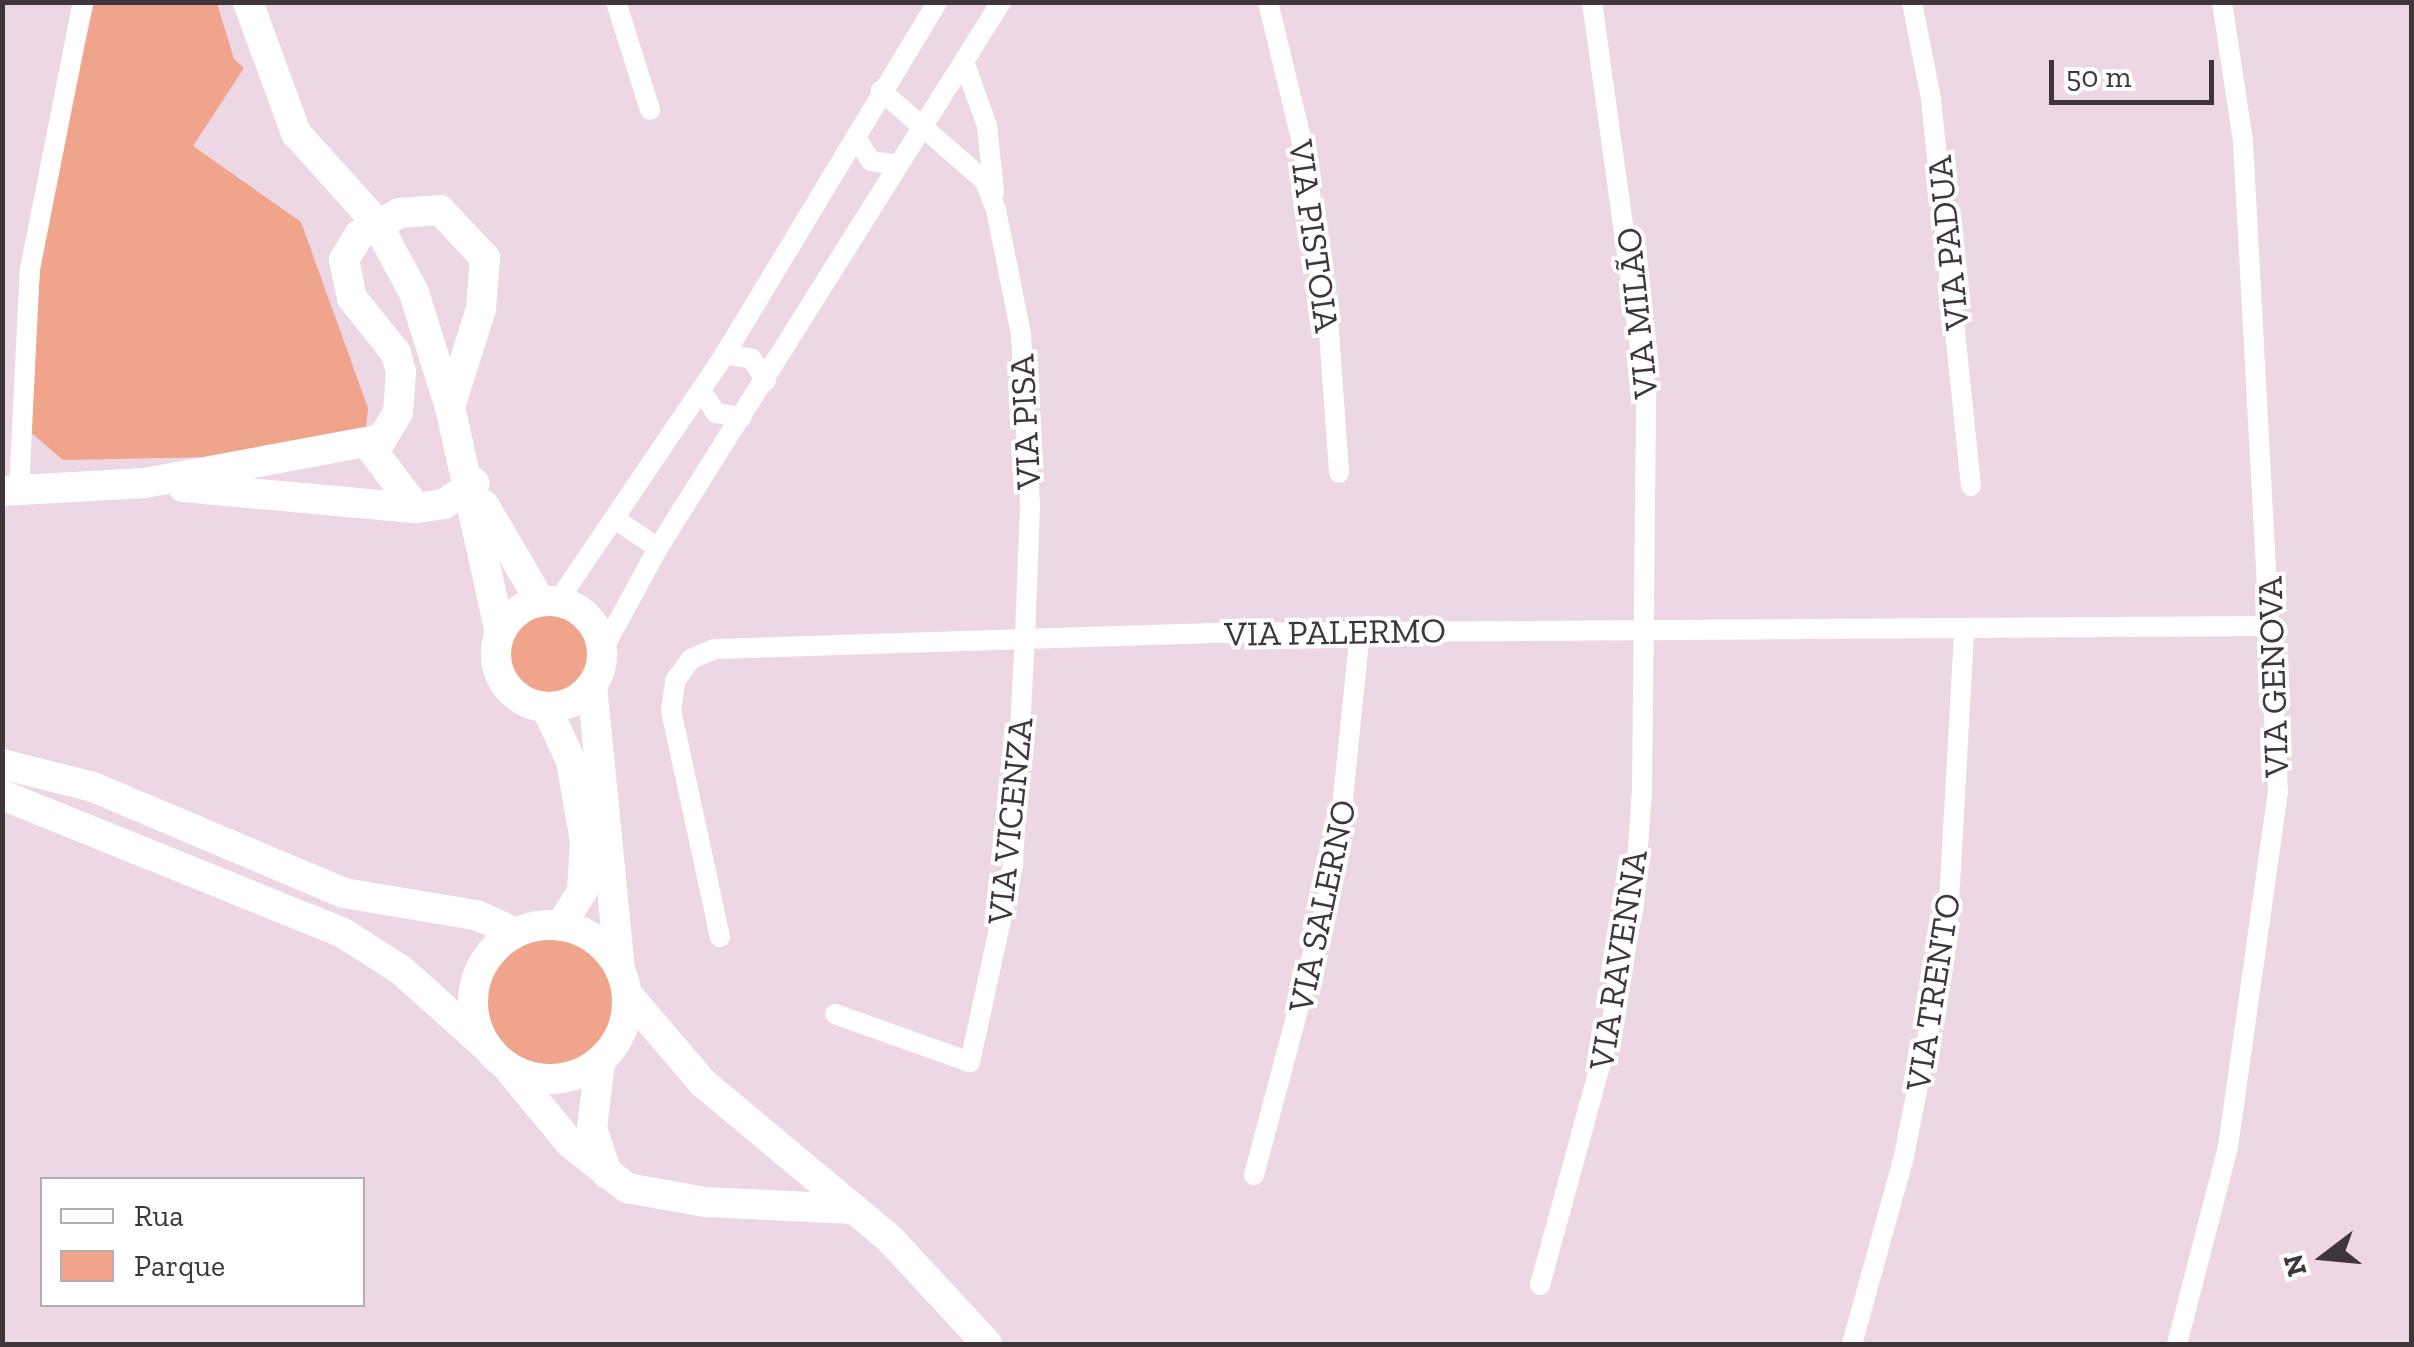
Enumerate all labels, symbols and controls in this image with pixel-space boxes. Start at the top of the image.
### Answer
scale bar [2054,40,2219,102]
text: 50 m [2066,59,2131,95]
street label: VIA PISTOIA [1280,137,1348,335]
street label: VIA PADUA [1918,153,1978,333]
street label: VIA MILÃO [1607,225,1667,401]
street label: VIA PISA [1000,353,1050,491]
street label: VIA GENOVA [2248,575,2298,779]
street label: VIA PALERMO [1223,609,1447,655]
street label: VIA VICENZA [978,714,1042,928]
street label: VIA SALERNO [1279,795,1365,1017]
street label: VIA RAVENNA [1580,846,1656,1074]
street label: VIA TRENTO [1897,889,1969,1095]
legend [40,1177,365,1307]
text: Rua [134,1198,184,1234]
north arrow [2274,1207,2374,1307]
text: Parque [134,1248,225,1284]
text: N [2276,1251,2313,1280]

